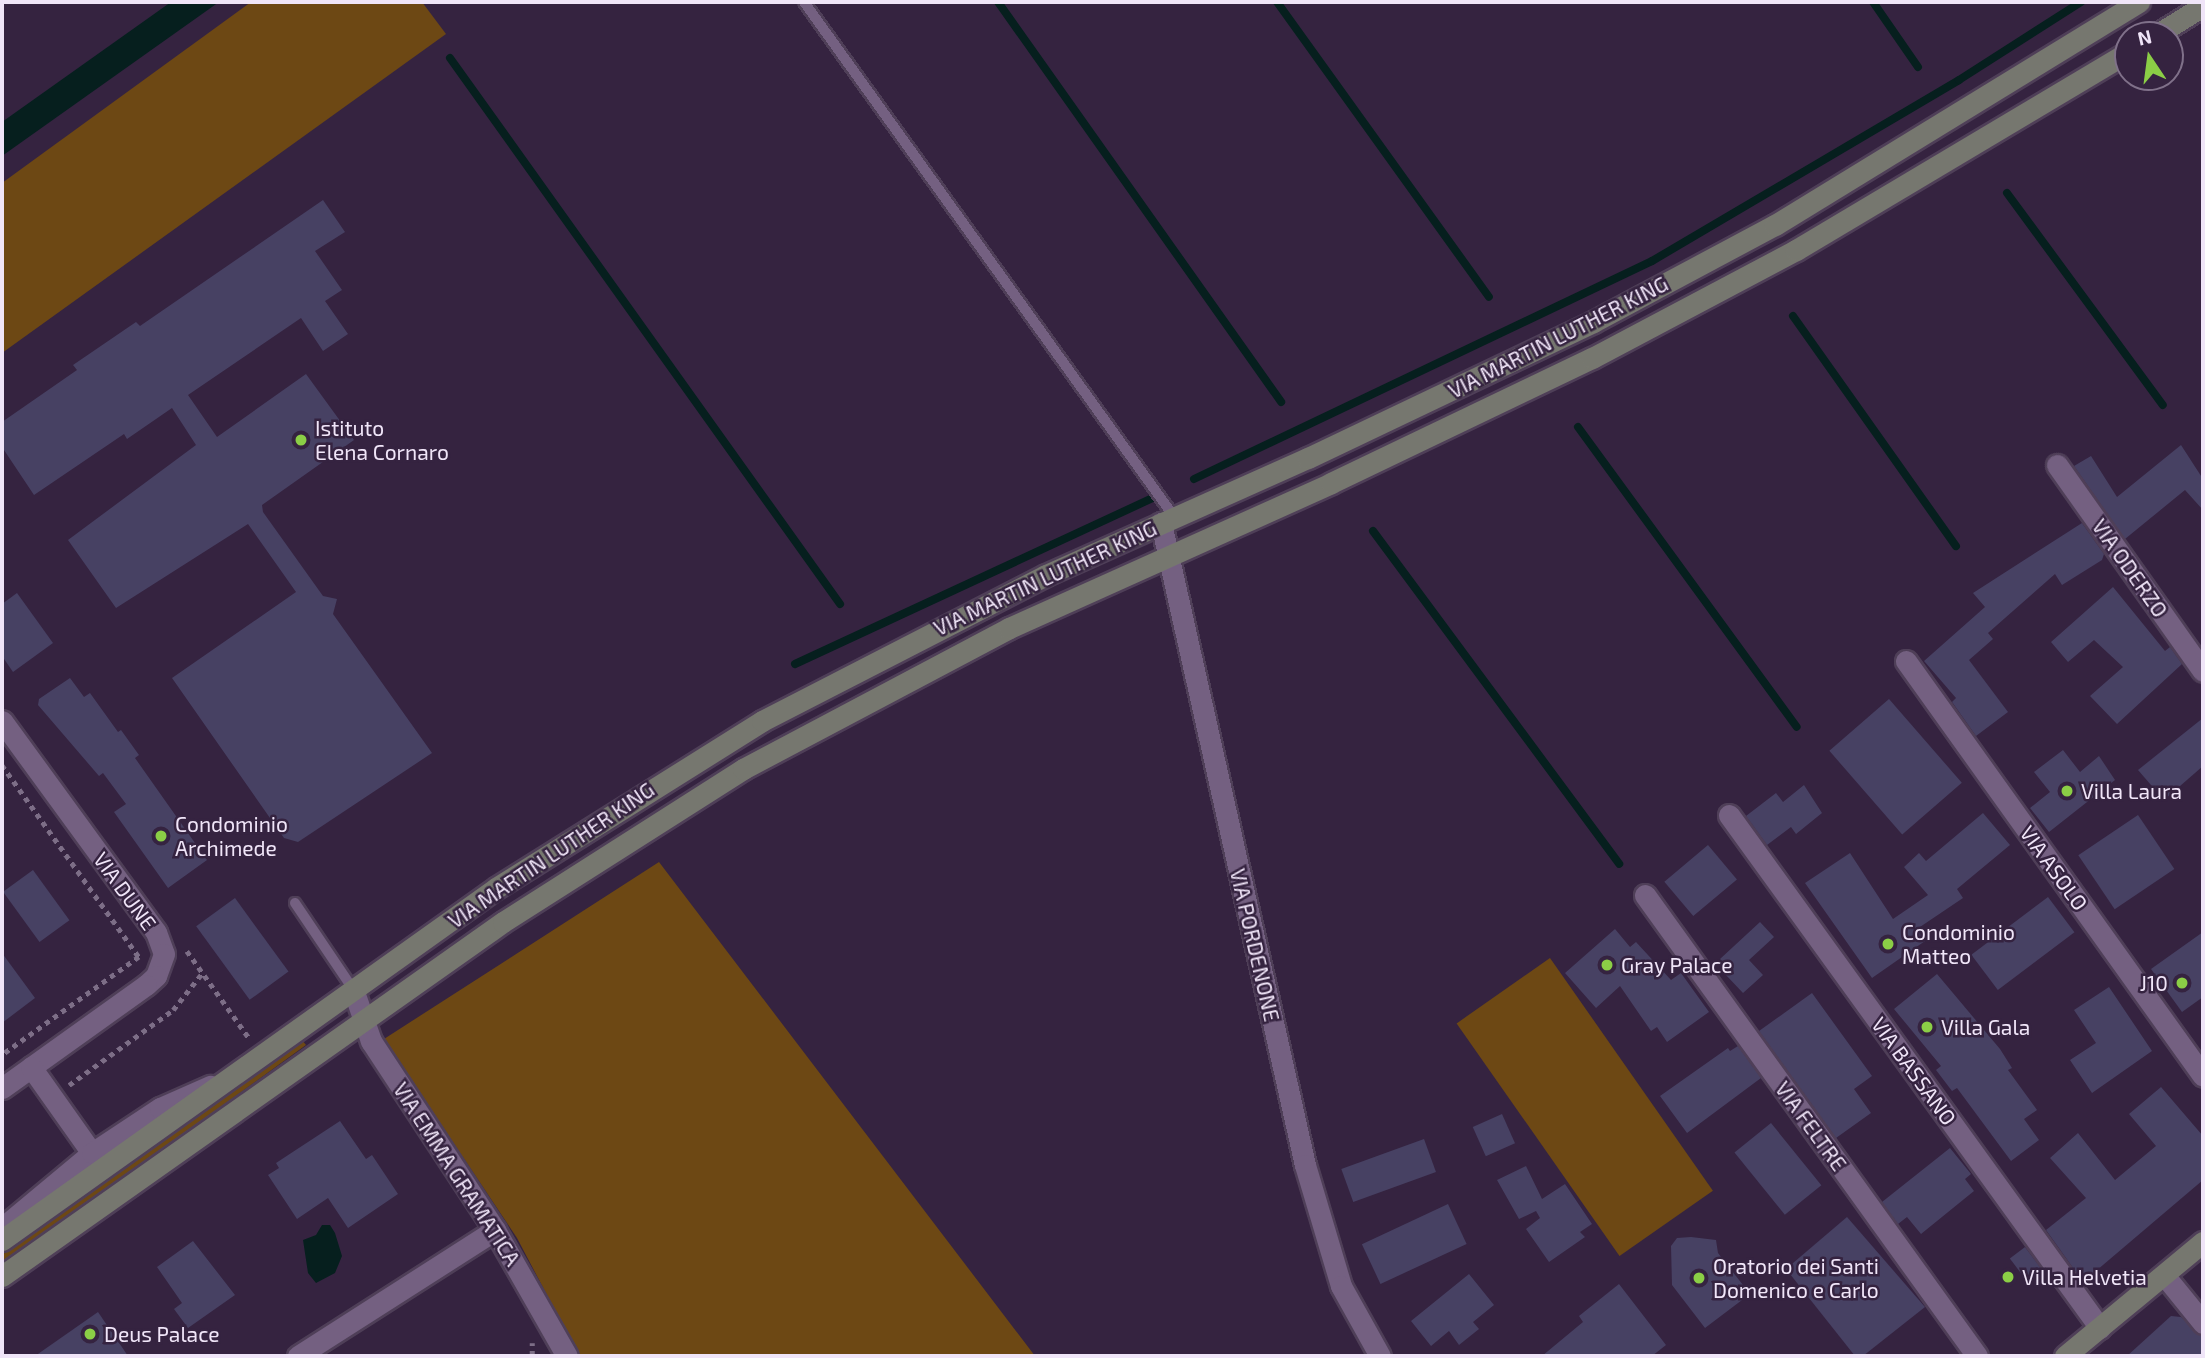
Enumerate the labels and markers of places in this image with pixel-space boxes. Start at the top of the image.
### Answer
place label: Istituto Elena Cornaro [315,415,449,465]
marker: Istituto Elena Cornaro [293,432,309,448]
place label: Villa Laura [2081,778,2182,804]
marker: Villa Laura [2059,783,2075,799]
place label: Condominio Archimede [175,811,288,861]
marker: Condominio Archimede [153,828,169,844]
place label: Condominio Matteo [1902,919,2015,969]
marker: Condominio Matteo [1880,936,1896,952]
place label: Gray Palace [1621,952,1733,978]
marker: Gray Palace [1599,957,1615,973]
place label: J10 [2140,970,2168,996]
marker: J10 [2174,975,2190,991]
place label: Villa Gala [1941,1014,2030,1040]
marker: Villa Gala [1919,1019,1935,1035]
place label: Oratorio dei Santi Domenico e Carlo [1713,1253,1879,1303]
place label: Villa Helvetia [2022,1264,2147,1290]
marker: Villa Helvetia [2000,1269,2016,1285]
marker: Oratorio dei Santi Domenico e Carlo [1691,1270,1707,1286]
place label: Deus Palace [104,1321,220,1347]
marker: Deus Palace [82,1326,98,1342]

